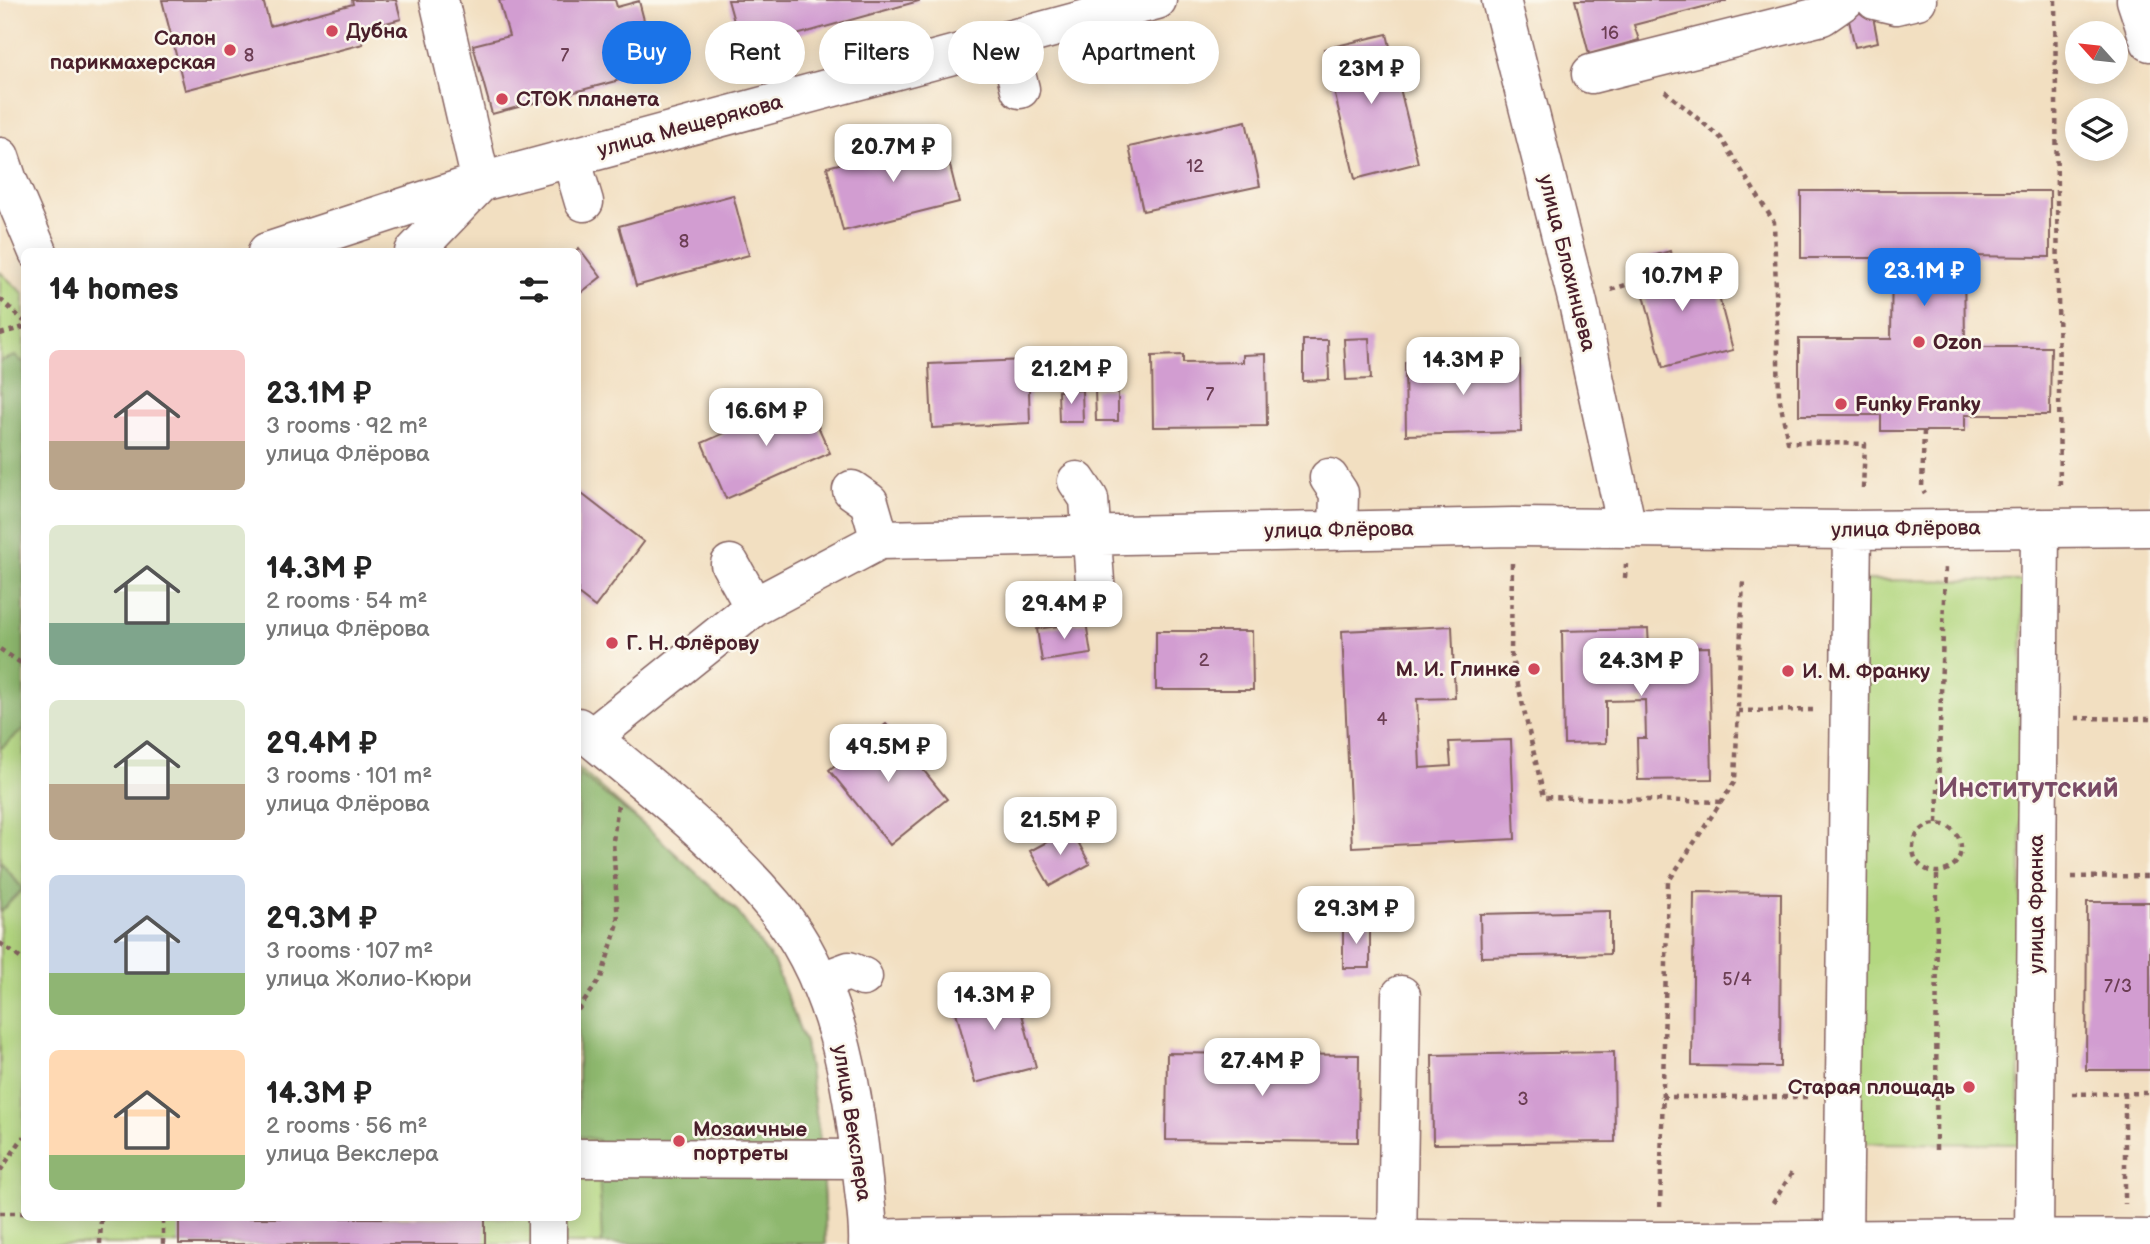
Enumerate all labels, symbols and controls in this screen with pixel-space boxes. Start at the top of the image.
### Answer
place label: Дубна [346,19,408,44]
chip: Buy [602,21,691,84]
chip: Rent [705,21,805,84]
chip: Filters [819,21,934,84]
chip: New [948,21,1044,84]
chip: Apartment [1058,21,1219,84]
north arrow [2065,21,2128,84]
map controls [2065,21,2128,161]
marker: Дубна [324,23,340,39]
house number: 16 [1601,23,1619,44]
place label: Салон парикмахерская [50,26,216,75]
marker: Салон парикмахерская [222,42,238,58]
house number: 8 [244,45,254,66]
house number: 7 [561,45,570,66]
pin: 23M ₽ [1322,46,1420,106]
text: 23M ₽ [1338,55,1404,83]
place label: СТОК планета [516,87,660,112]
street label: улица Мещерякова [595,89,786,163]
marker: СТОК планета [494,91,510,107]
button: layers [2065,98,2128,161]
pin: 20.7M ₽ [828,124,958,184]
text: 20.7M ₽ [851,133,935,161]
house number: 12 [1186,156,1204,177]
street label: улица Блохинцева [1533,172,1601,355]
house number: 8 [679,231,689,252]
pin: 23.1M ₽ [1859,248,1989,308]
pin: 10.7M ₽ [1617,254,1747,313]
text: 23.1M ₽ [1884,257,1964,285]
text: 10.7M ₽ [1641,262,1723,290]
icon: filters [515,271,553,309]
text: 14 homes [49,272,178,308]
place label: Ozon [1933,330,1982,355]
marker: Ozon [1911,334,1927,350]
pin: 14.3M ₽ [1398,338,1528,397]
pin: 21.2M ₽ [1006,346,1136,406]
text: 14.3M ₽ [1422,346,1504,374]
text: 21.2M ₽ [1030,355,1112,383]
text: 23.1M ₽ [266,376,371,412]
icon: home [105,378,189,462]
house number: 7 [1206,384,1215,405]
pin: 16.6M ₽ [701,388,831,448]
place label: Funky Franky [1855,392,1981,417]
marker: Funky Franky [1833,396,1849,412]
text: 16.6M ₽ [725,397,807,425]
text: 3 rooms · 92 m² [266,412,428,440]
text: улица Флёрова [266,440,430,468]
street label: улица Флёрова [1831,515,1982,543]
street label: улица Флёрова [1264,516,1415,544]
text: 14.3M ₽ [266,551,372,587]
icon: home [105,553,189,637]
pin: 29.4M ₽ [999,582,1129,641]
text: 2 rooms · 54 m² [266,587,428,615]
text: 29.4M ₽ [1021,590,1107,618]
text: улица Флёрова [266,615,430,643]
place label: Г. Н. Флёрову [626,631,759,656]
marker: Г. Н. Флёрову [604,635,620,651]
pin: 24.3M ₽ [1576,638,1706,698]
text: 24.3M ₽ [1599,647,1683,675]
house number: 2 [1199,650,1210,671]
place label: М. И. Глинке [1396,657,1520,682]
place label: И. М. Франку [1802,659,1930,684]
marker: М. И. Глинке [1526,661,1542,677]
marker: И. М. Франку [1780,663,1796,679]
house number: 4 [1377,709,1388,730]
pin: 49.5M ₽ [823,724,953,784]
text: 29.4M ₽ [266,726,377,762]
icon: home [105,728,189,812]
text: 49.5M ₽ [846,733,930,761]
text: 3 rooms · 101 m² [266,762,432,790]
district label: Институтский [1937,772,2119,805]
text: улица Флёрова [266,790,430,818]
pin: 21.5M ₽ [995,798,1125,857]
text: 21.5M ₽ [1020,806,1100,834]
street label: улица Франка [2024,834,2049,974]
pin: 29.3M ₽ [1291,886,1421,946]
text: 29.3M ₽ [1313,895,1399,923]
text: 29.3M ₽ [266,901,377,937]
icon: home [105,903,189,987]
text: 3 rooms · 107 m² [266,937,433,965]
text: улица Жолио-Кюри [266,965,472,993]
house number: 5/4 [1722,969,1752,990]
pin: 14.3M ₽ [929,972,1059,1032]
house number: 7/3 [2104,976,2132,997]
text: 14.3M ₽ [953,981,1035,1009]
pin: 27.4M ₽ [1197,1038,1327,1098]
street label: улица Векслера [827,1043,877,1203]
text: 27.4M ₽ [1220,1047,1304,1075]
place label: Старая площадь [1788,1075,1955,1100]
text: 14.3M ₽ [266,1076,372,1112]
icon: home [105,1078,189,1162]
marker: Старая площадь [1961,1079,1977,1095]
house number: 3 [1517,1089,1529,1110]
text: 2 rooms · 56 m² [266,1112,428,1140]
place label: Мозаичные портреты [693,1117,807,1166]
marker: Мозаичные портреты [671,1133,687,1149]
text: улица Векслера [266,1140,439,1168]

